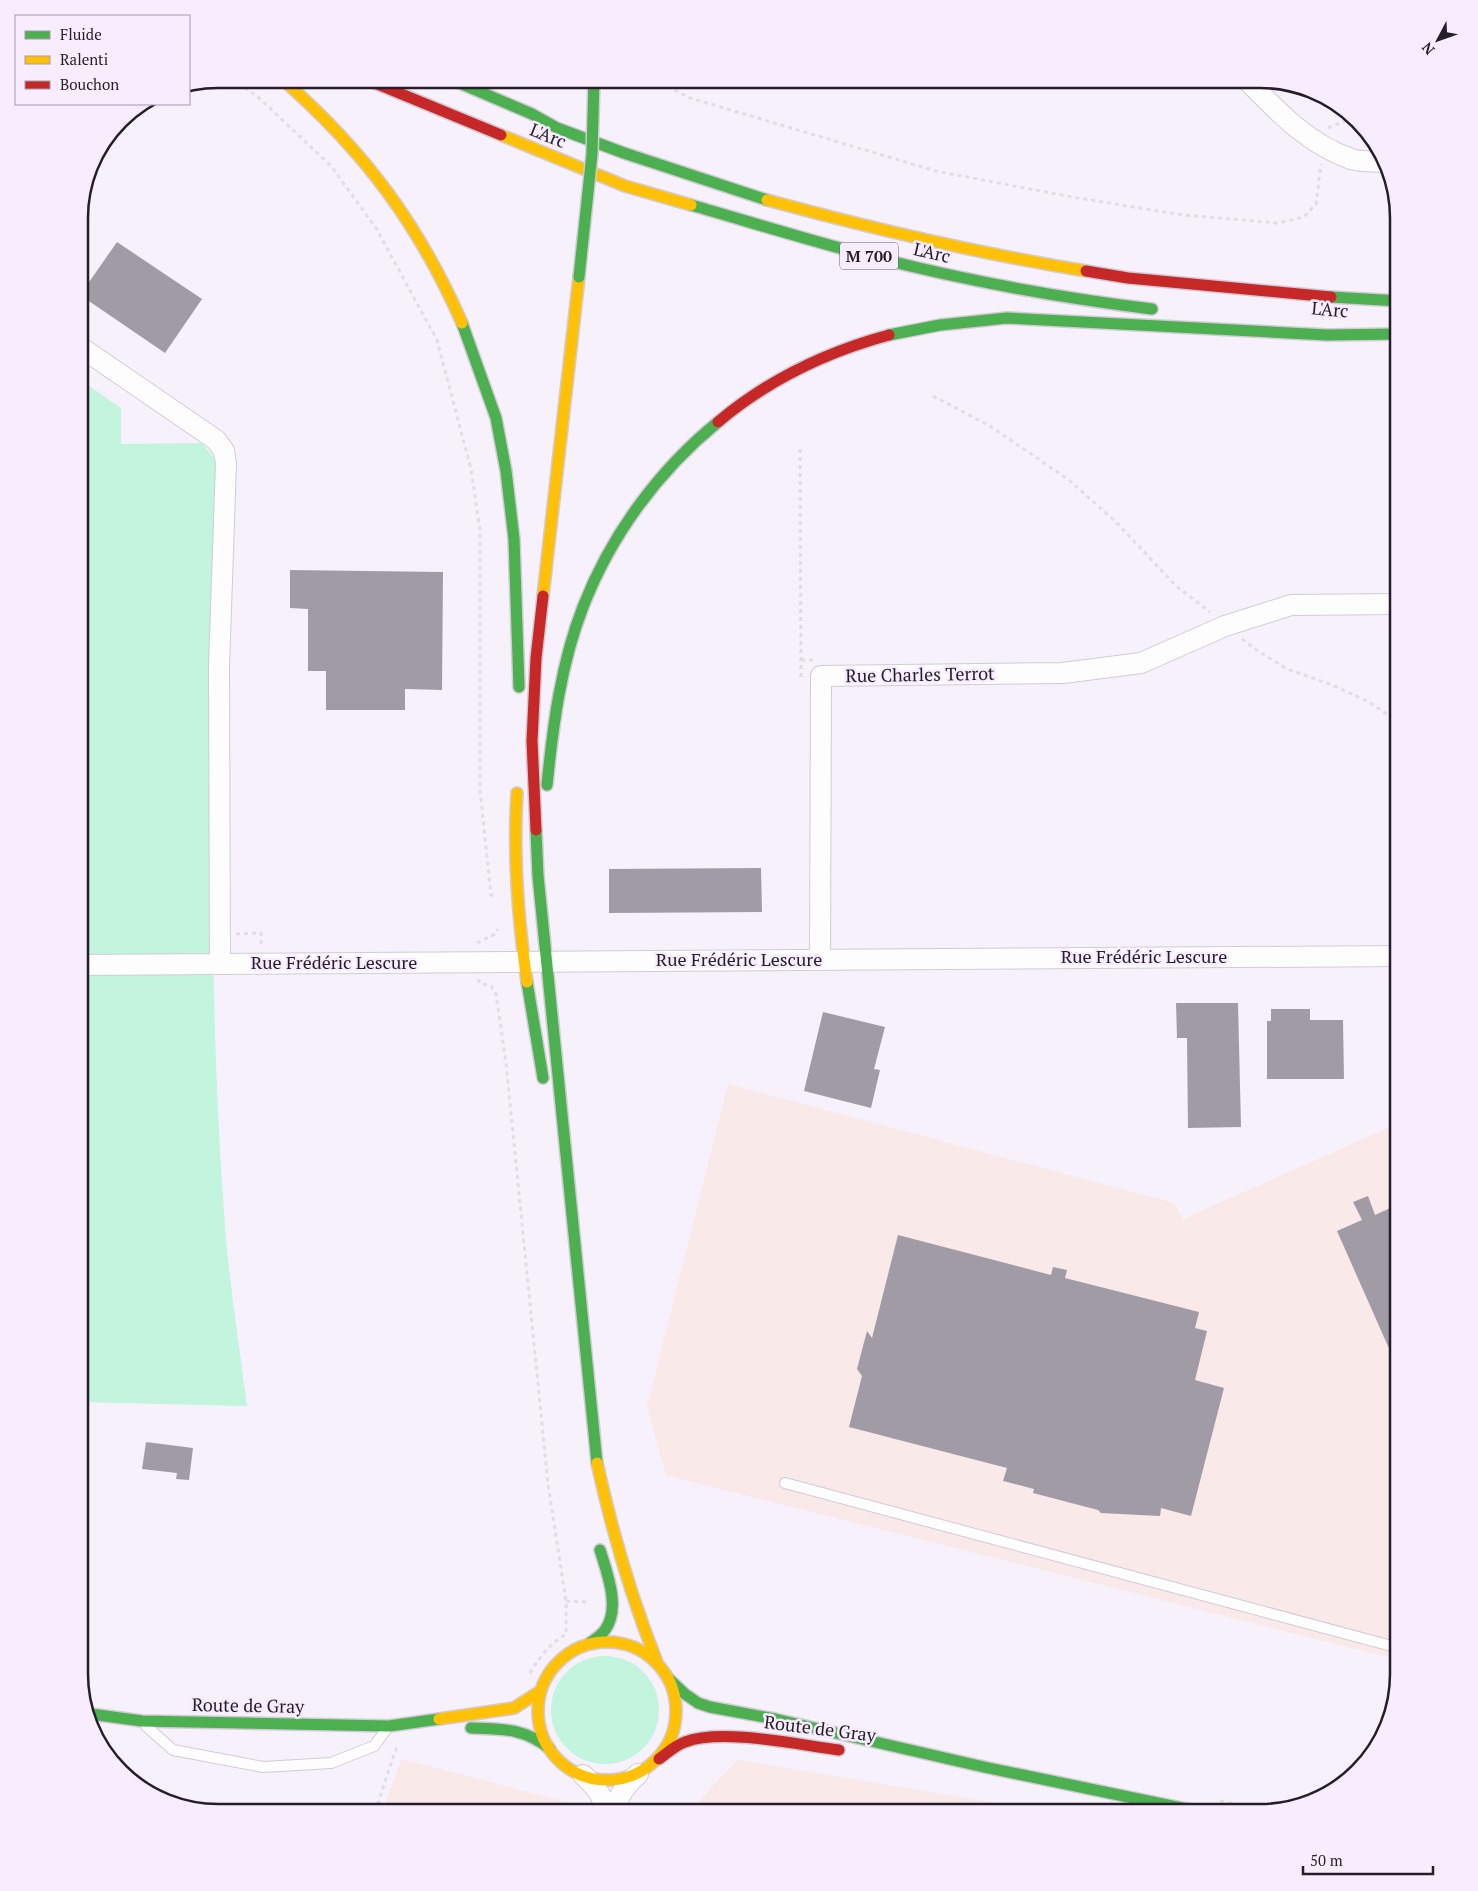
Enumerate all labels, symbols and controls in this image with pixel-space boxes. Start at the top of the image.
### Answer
legend [15,15,190,105]
north arrow [1413,15,1463,65]
text: Fluide [60,24,102,44]
text: N [1417,38,1438,59]
text: Ralenti [60,49,108,69]
text: Bouchon [60,74,119,94]
street label: L'Arc [527,117,570,153]
street label: L'Arc [911,236,953,268]
road number: M 700 [840,242,898,270]
street label: L'Arc [1311,295,1350,323]
street label: Rue Charles Terrot [845,661,995,687]
street label: Rue Frédéric Lescure [1061,944,1227,968]
street label: Rue Frédéric Lescure [656,947,822,971]
street label: Rue Frédéric Lescure [251,950,417,974]
street label: Route de Gray [192,1692,305,1718]
street label: Route de Gray [763,1709,878,1747]
scale bar [1303,1844,1433,1876]
text: 50 m [1310,1850,1343,1870]

